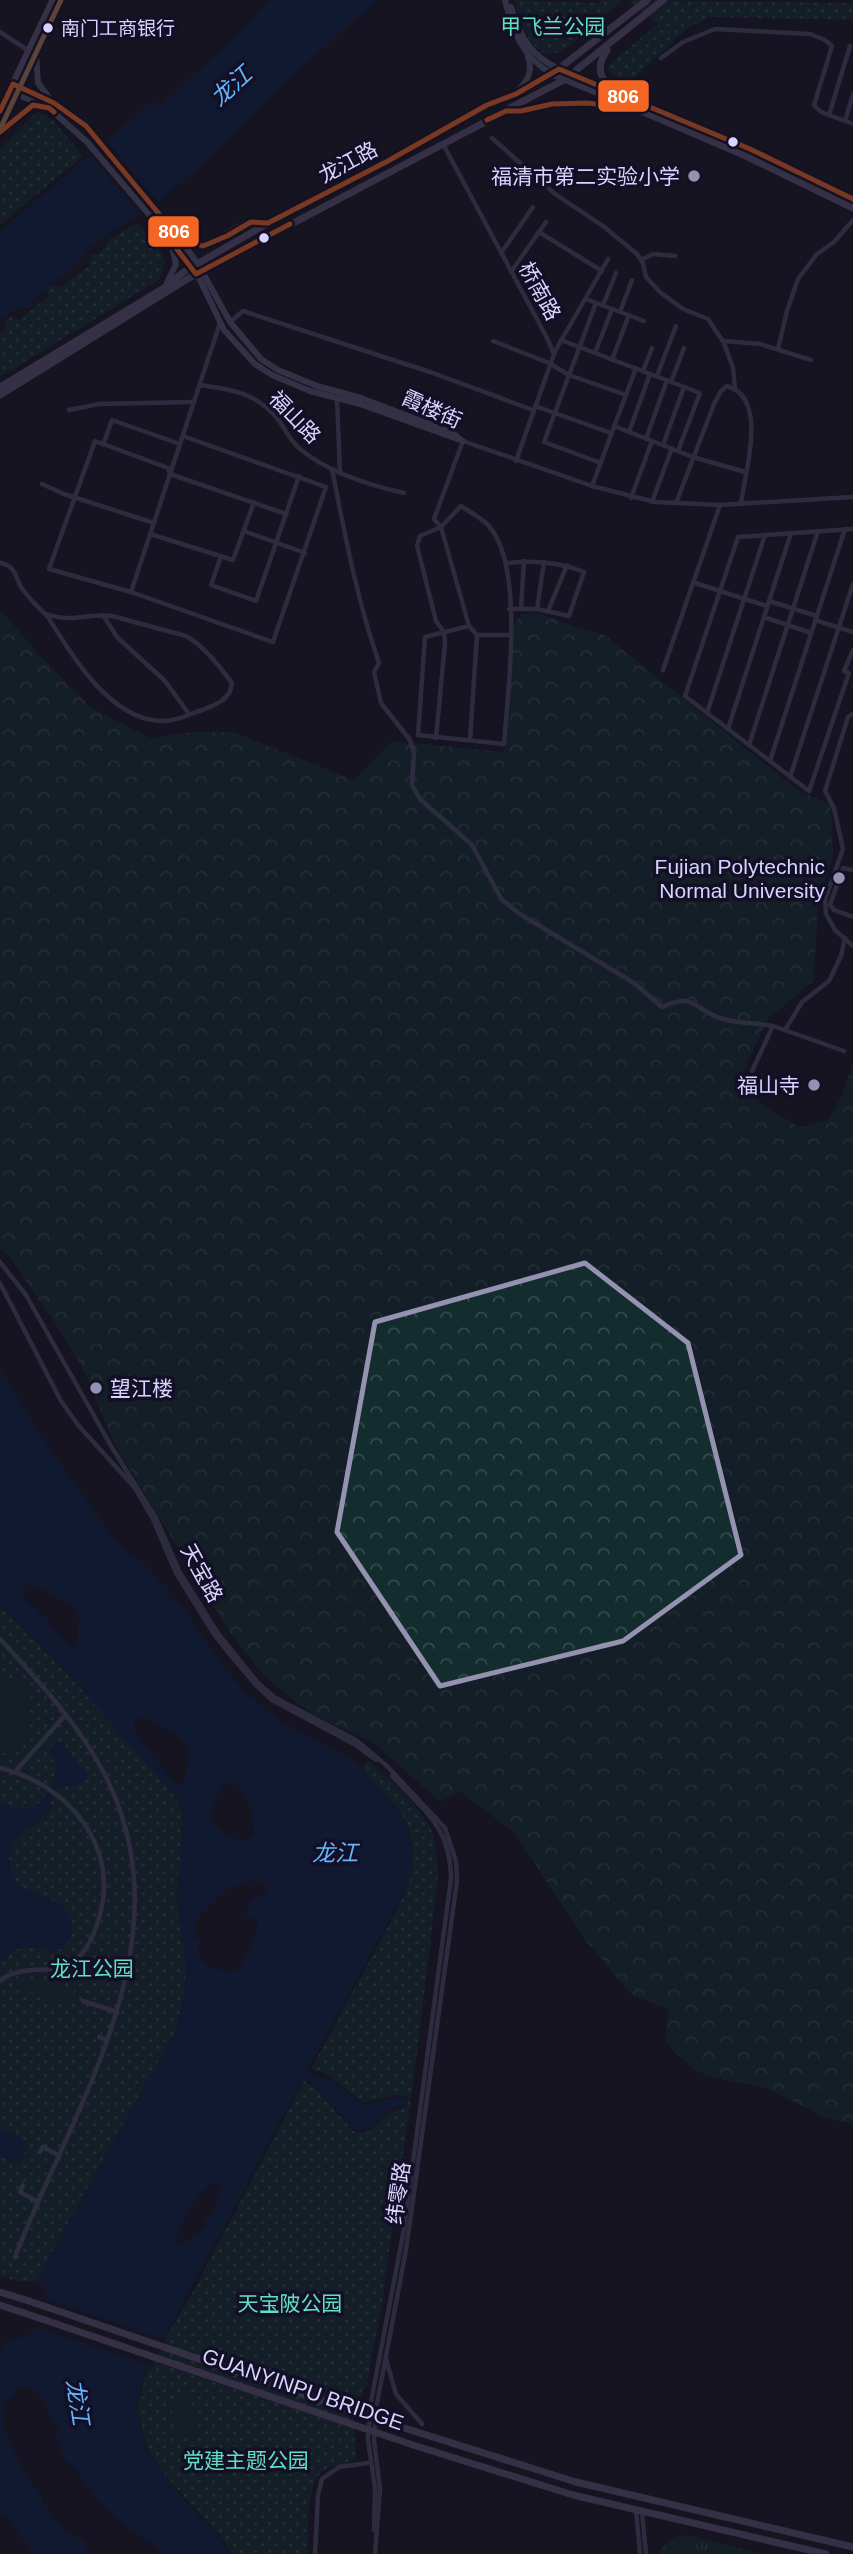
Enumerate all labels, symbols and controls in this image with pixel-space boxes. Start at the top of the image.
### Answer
park label: 甲飞兰公园 [501,15,606,38]
place label: 南门工商银行 [61,18,175,39]
marker: 南门工商银行 [41,21,55,35]
water label: 龙江 [205,59,259,111]
line badge: 806 [597,79,650,113]
text: 806 [607,86,639,107]
unlabelled marker [726,135,740,149]
street label: 龙江路 [315,137,381,187]
place label: 福清市第二实验小学 [491,165,680,188]
marker: 福清市第二实验小学 [686,168,702,184]
line badge: 806 [147,215,200,248]
text: 806 [158,221,190,242]
unlabelled marker [257,231,271,245]
street label: 桥南路 [515,258,565,324]
street label: 福山路 [265,386,325,448]
street label: 霞楼街 [399,386,465,432]
place label: Fujian Polytechnic Normal University [655,855,825,902]
marker: Fujian Polytechnic Normal University [831,870,847,886]
place label: 福山寺 [737,1074,800,1097]
marker: 福山寺 [806,1077,822,1093]
place label: 望江楼 [110,1377,173,1400]
marker: 望江楼 [88,1380,104,1396]
street label: 天宝路 [177,1540,227,1606]
water label: 龙江 [312,1840,361,1866]
park label: 龙江公园 [50,1957,134,1980]
street label: 纬零路 [382,2160,414,2226]
park label: 天宝陂公园 [238,2292,343,2315]
street label: GUANYINPU BRIDGE [199,2344,407,2434]
water label: 龙江 [62,2377,95,2430]
park label: 党建主题公园 [183,2449,309,2472]

